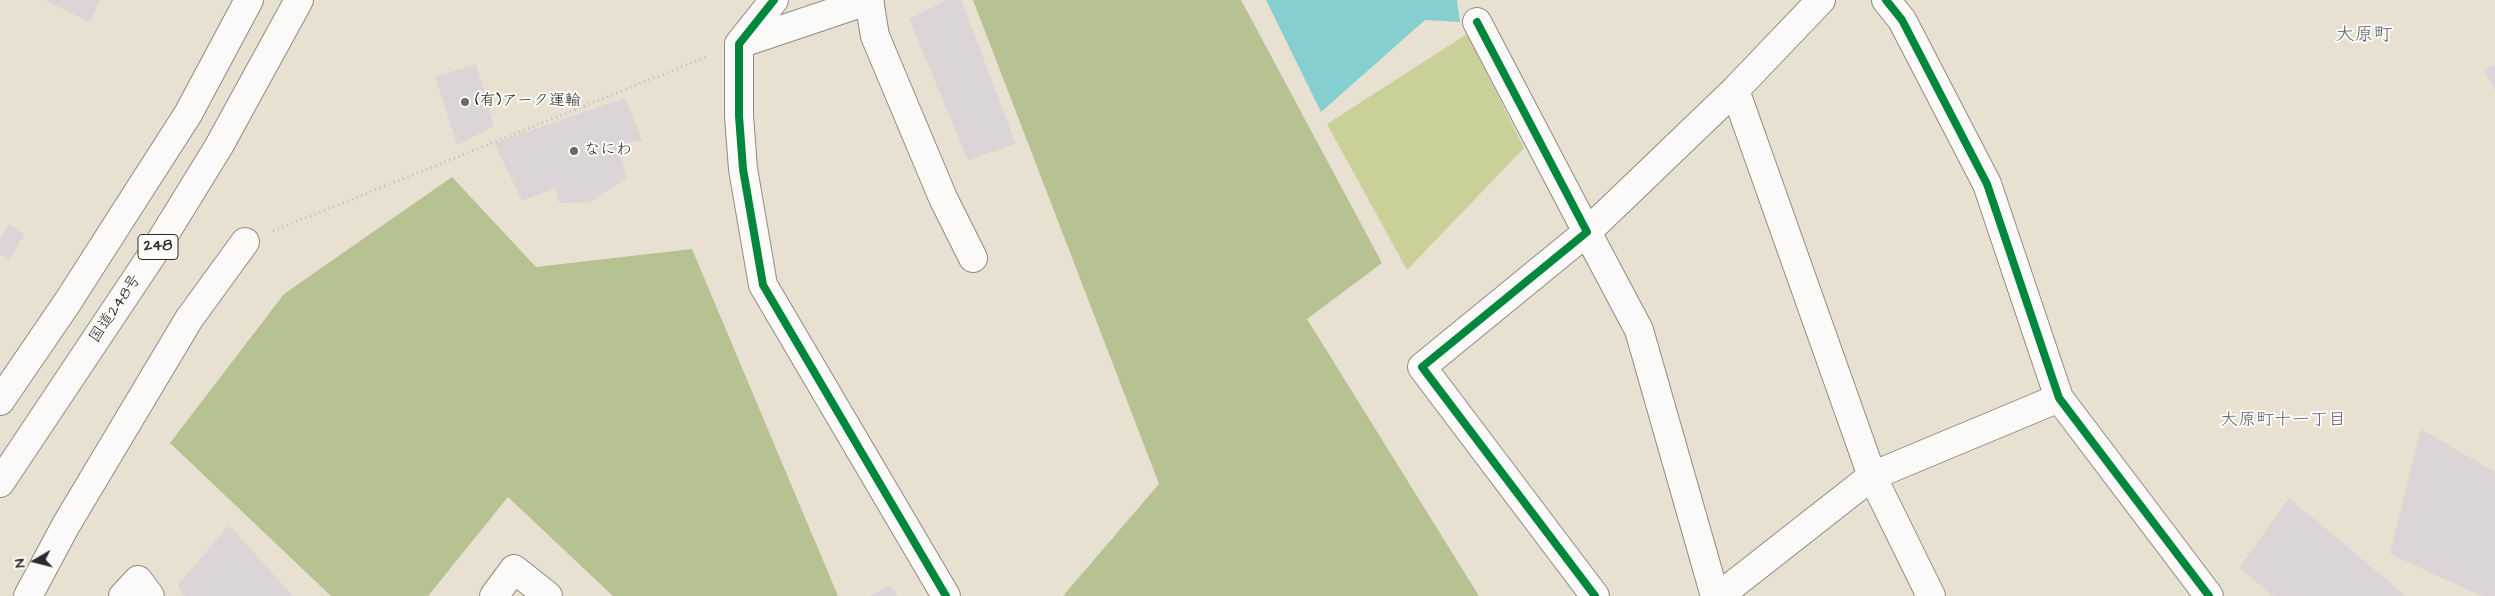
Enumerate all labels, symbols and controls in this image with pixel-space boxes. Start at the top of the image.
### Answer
district label: 大原町 [2336,25,2392,47]
place label: (有)アーク運輸 [475,92,581,112]
marker: (有)アーク運輸 [459,96,471,108]
place label: なにわ [584,141,632,161]
marker: なにわ [568,145,580,157]
road number: 248 [138,234,178,260]
street label: 国道248号 [86,271,146,347]
district label: 大原町十一丁目 [2220,410,2346,432]
north arrow [10,536,60,586]
text: N [10,557,31,569]

